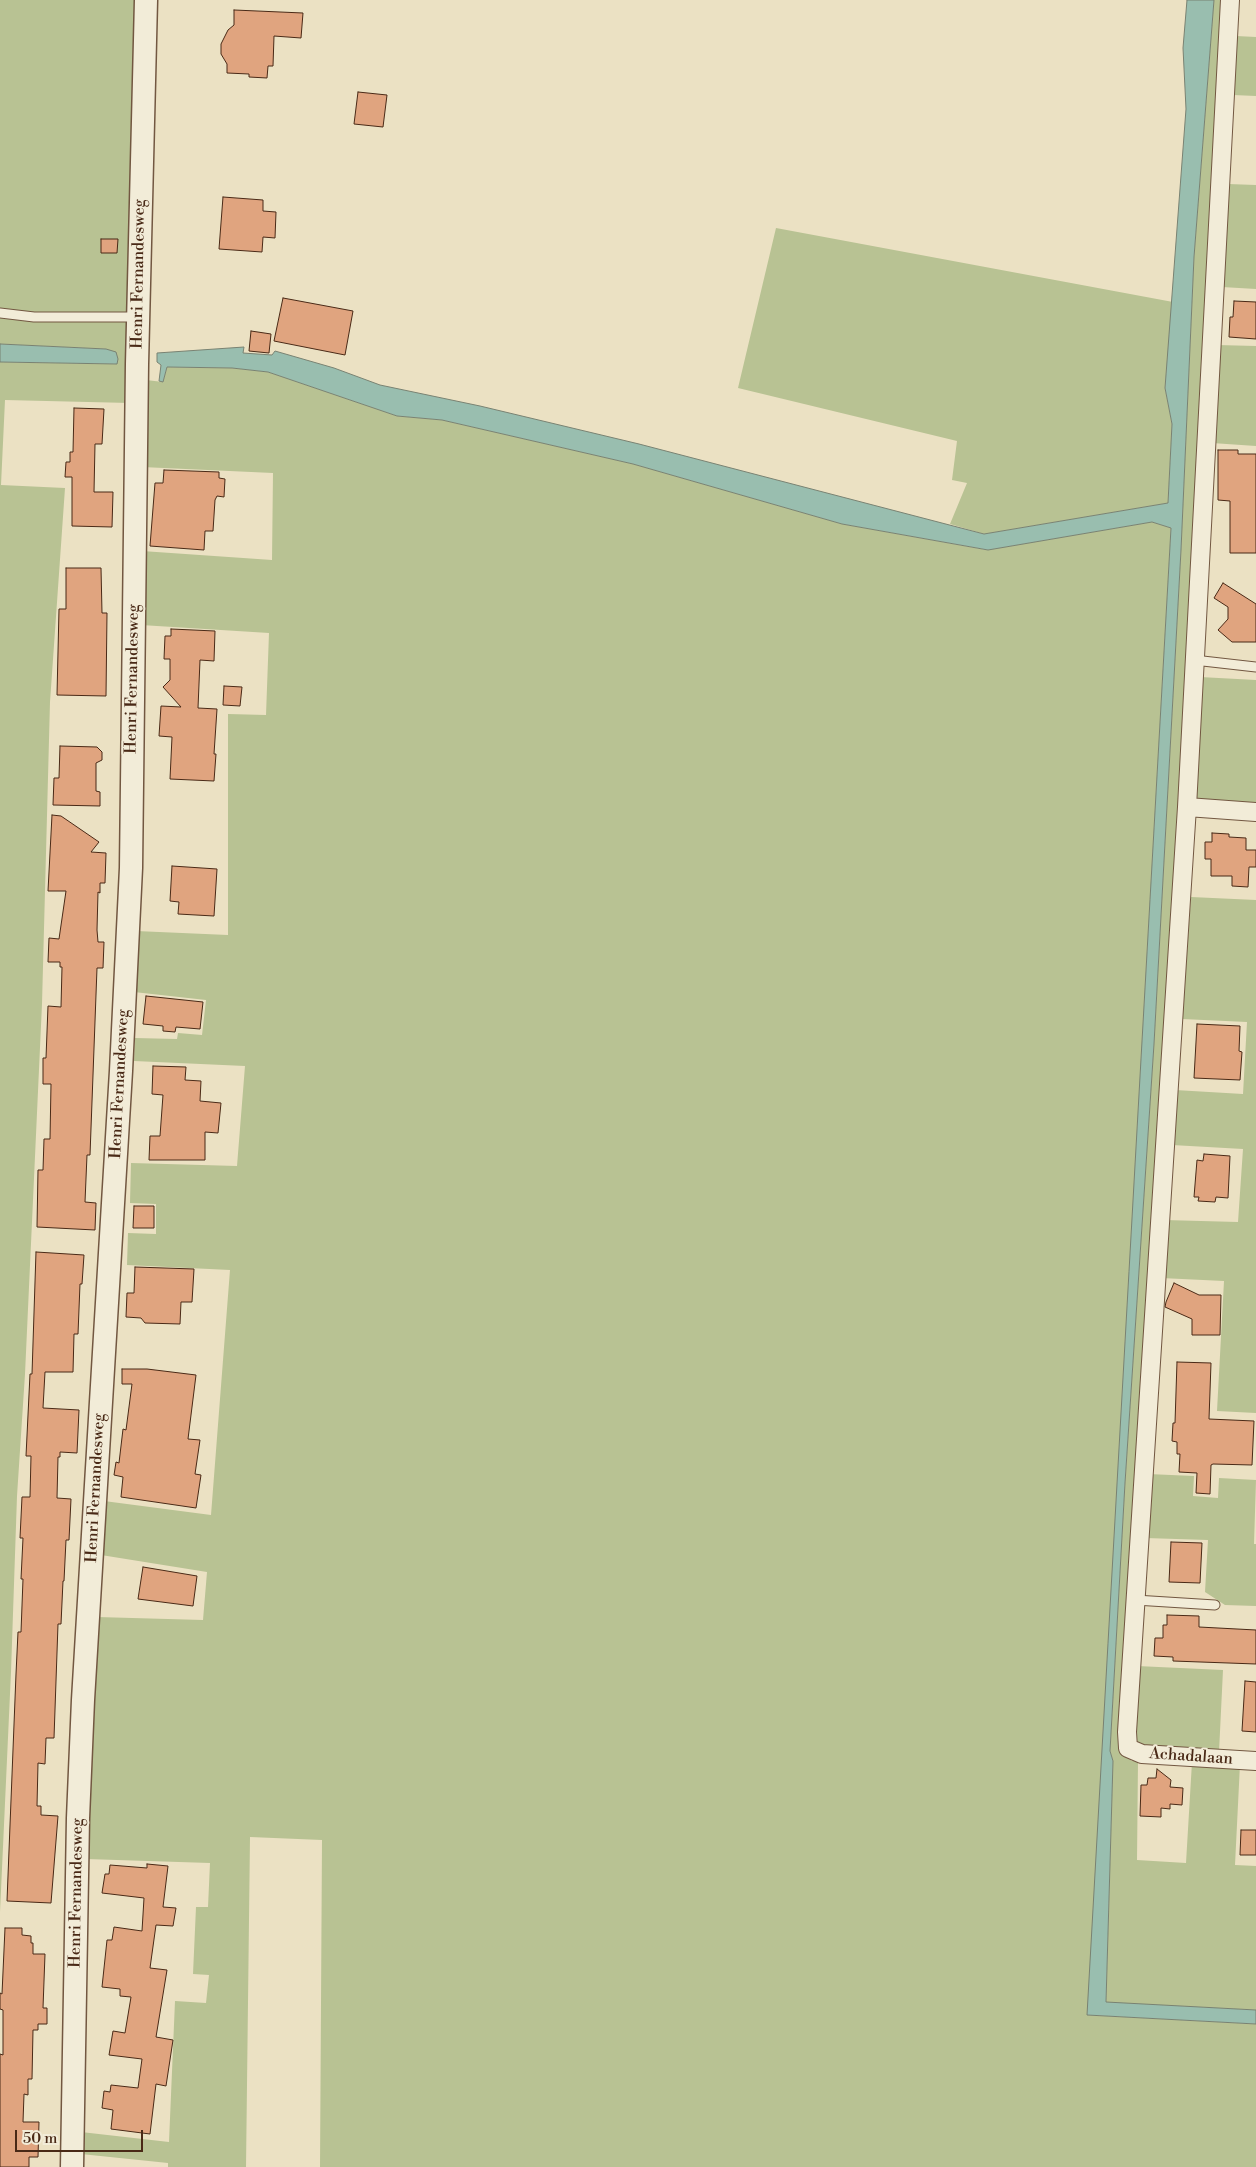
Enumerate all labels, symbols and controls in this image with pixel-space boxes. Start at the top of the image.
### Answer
street label: Henri Fernandesweg [128,199,150,349]
street label: Henri Fernandesweg [122,604,144,754]
street label: Henri Fernandesweg [106,1009,134,1159]
street label: Henri Fernandesweg [82,1413,110,1563]
street label: Achadalaan [1149,1745,1233,1769]
street label: Henri Fernandesweg [66,1818,88,1968]
scale bar [18,2120,145,2152]
text: 50 m [23,2129,57,2148]

